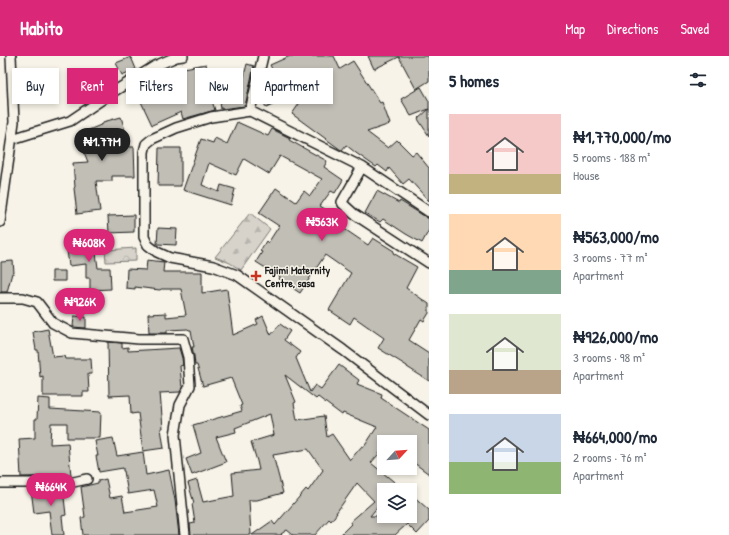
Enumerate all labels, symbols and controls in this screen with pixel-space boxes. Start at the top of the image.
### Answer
text: Habito [20,15,63,41]
text: Map [565,19,585,38]
text: Directions [607,19,658,38]
text: Saved [680,19,709,38]
chip: Buy [12,68,59,104]
chip: Rent [67,68,118,104]
chip: Filters [126,68,187,104]
chip: New [195,68,243,104]
chip: Apartment [251,68,333,104]
text: 5 homes [449,69,499,92]
icon: filters [687,69,709,91]
text: ₦1,770,000/mo [573,125,671,148]
pin: ₦1.77M [69,128,135,162]
icon: home [481,130,529,178]
text: ₦1.77M [83,132,121,150]
text: 5 rooms · 188 m² [573,148,650,166]
text: House [573,166,600,184]
pin: ₦563K [294,208,350,242]
text: ₦563K [306,212,338,230]
text: ₦563,000/mo [573,225,659,248]
pin: ₦608K [61,229,117,263]
icon: home [481,230,529,278]
text: ₦608K [73,233,105,251]
text: 3 rooms · 77 m² [573,248,647,266]
place label: Fajimi Maternity Centre, sasa [264,263,330,290]
text: Apartment [573,266,624,284]
marker: Fajimi Maternity Centre, sasa [250,270,262,282]
pin: ₦926K [52,288,108,322]
text: ₦926K [64,292,96,310]
text: ₦926,000/mo [573,325,658,348]
icon: home [481,330,529,378]
text: 3 rooms · 98 m² [573,348,645,366]
text: Apartment [573,366,624,384]
text: ₦664,000/mo [573,425,657,448]
icon: home [481,430,529,478]
north arrow [377,435,417,475]
map controls [377,435,417,523]
text: 2 rooms · 76 m² [573,448,646,466]
text: Apartment [573,466,624,484]
pin: ₦664K [23,473,79,507]
text: ₦664K [35,477,67,495]
button: layers [377,483,417,523]

